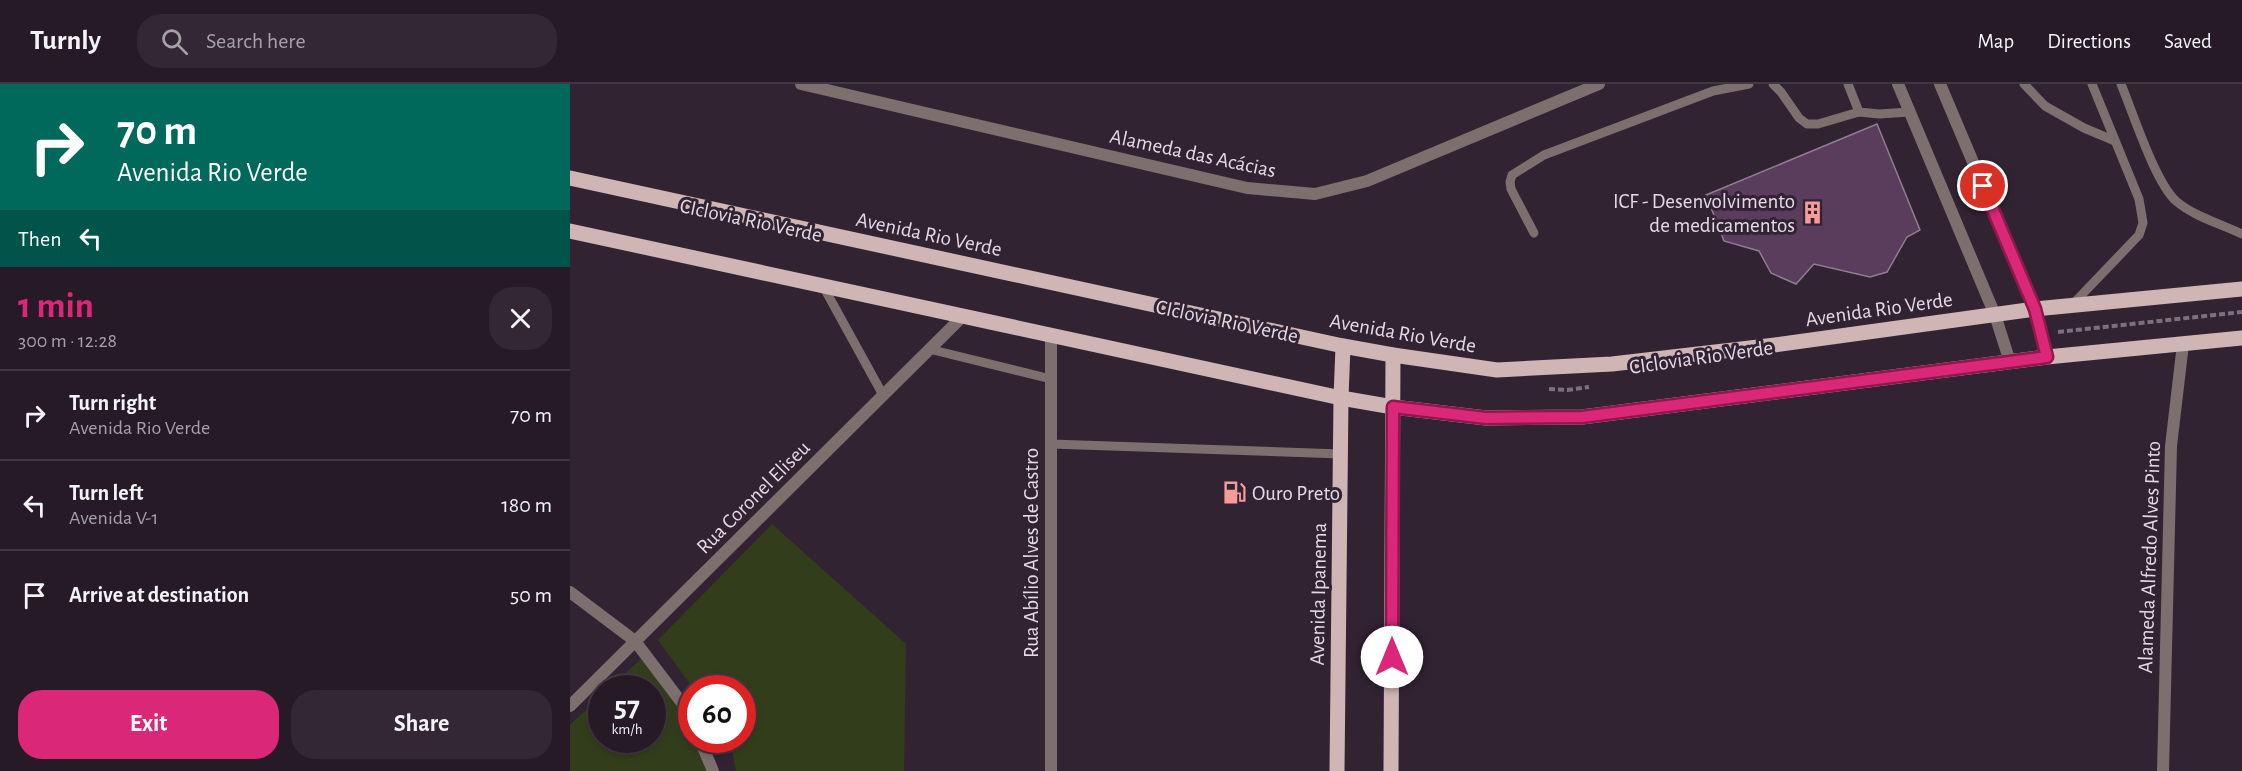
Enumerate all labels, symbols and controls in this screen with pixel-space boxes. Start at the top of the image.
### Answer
search box [137,14,557,68]
icon: search [158,25,191,58]
text: Turnly [30,27,101,55]
text: Search here [206,30,306,52]
text: Map [1978,31,2014,52]
text: Directions [2047,31,2131,52]
text: Saved [2164,31,2212,52]
icon: right [18,108,96,186]
text: 70 m [117,110,197,152]
street label: Alameda das Acácias [1108,126,1278,181]
text: Avenida Rio Verde [117,159,308,186]
pin [1957,160,2008,211]
icon: arrive [1966,169,1999,202]
place label: ICF - Desenvolvimento de medicamentos [1613,191,1795,236]
street label: CIclovia Rio Verde [678,195,824,246]
building icon: ICF - Desenvolvimento de medicamentos [1800,200,1826,226]
street label: Avenida Rio Verde [854,209,1004,260]
icon: left [74,222,107,255]
text: Then [18,228,62,250]
button: close [489,287,552,350]
text: 1 min [18,288,94,324]
street label: Avenida Rio Verde [1804,289,1954,330]
street label: CIclovia Rio Verde [1154,296,1300,347]
street label: Avenida Rio Verde [1328,310,1478,357]
text: 300 m · 12:28 [18,331,117,351]
street label: CIclovia Rio Verde [1628,337,1774,378]
text: Turn right [69,392,156,414]
icon: right [18,399,51,432]
text: 70 m [510,404,552,426]
text: Avenida Rio Verde [69,418,210,438]
street label: Rua Coronel Eliseu [693,437,814,558]
street label: Alameda Alfredo Alves Pinto [2135,440,2164,674]
street label: Rua Abílio Alves de Castro [1021,448,1042,658]
fuel station icon: Ouro Preto [1221,480,1247,506]
text: Turn left [69,482,143,504]
place label: Ouro Preto [1252,483,1340,504]
icon: left [18,489,51,522]
text: 180 m [501,494,552,516]
text: Avenida V-1 [69,508,158,528]
street label: Avenida Ipanema [1307,522,1330,666]
icon: arrive [18,579,51,612]
text: Arrive at destination [69,584,249,606]
text: 50 m [510,584,552,606]
position arrow [1360,625,1424,689]
speed limit sign: 60 [678,675,756,753]
button: Exit [18,690,279,759]
button: Share [291,690,552,759]
text: 57 [614,692,640,722]
text: km/h [612,722,642,737]

